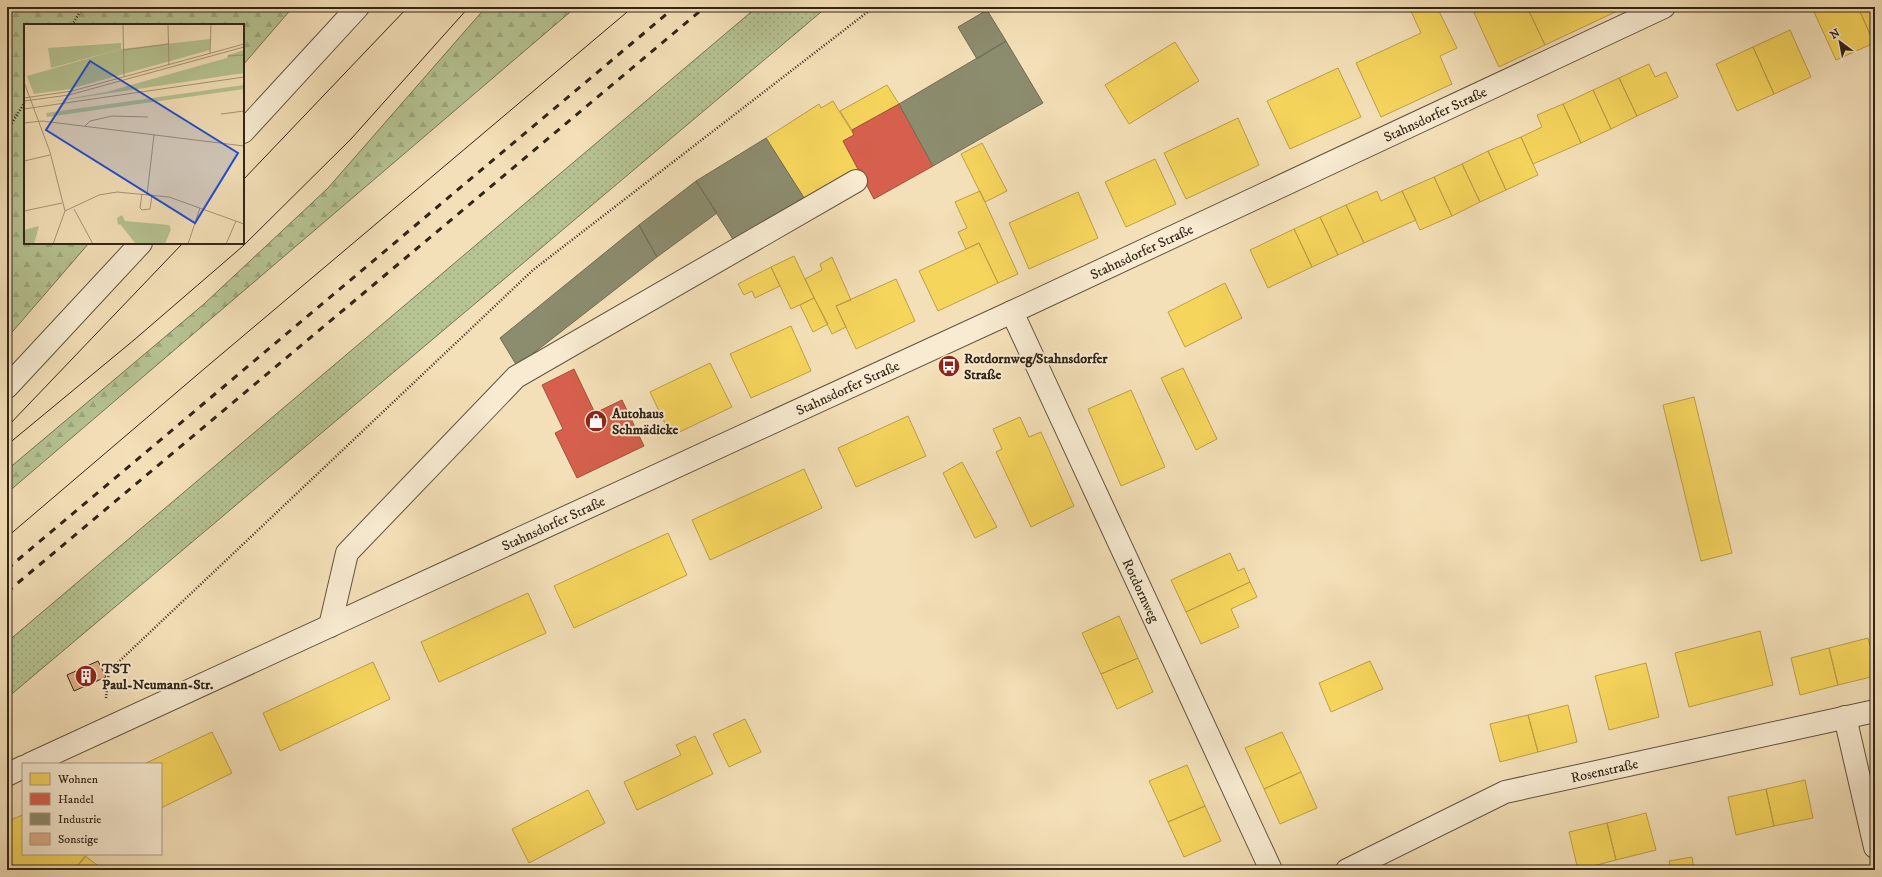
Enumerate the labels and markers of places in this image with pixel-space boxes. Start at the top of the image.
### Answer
place label: Rotdornweg/Stahnsdorfer Straße [964,350,1108,384]
bus stop icon: Rotdornweg/Stahnsdorfer Straße [936,353,962,379]
place label: Autohaus Schmädicke [611,405,679,439]
shop icon: Autohaus Schmädicke [583,408,609,434]
place label: TST Paul-Neumann-Str. [101,660,213,694]
building icon: TST Paul-Neumann-Str. [73,663,99,689]

